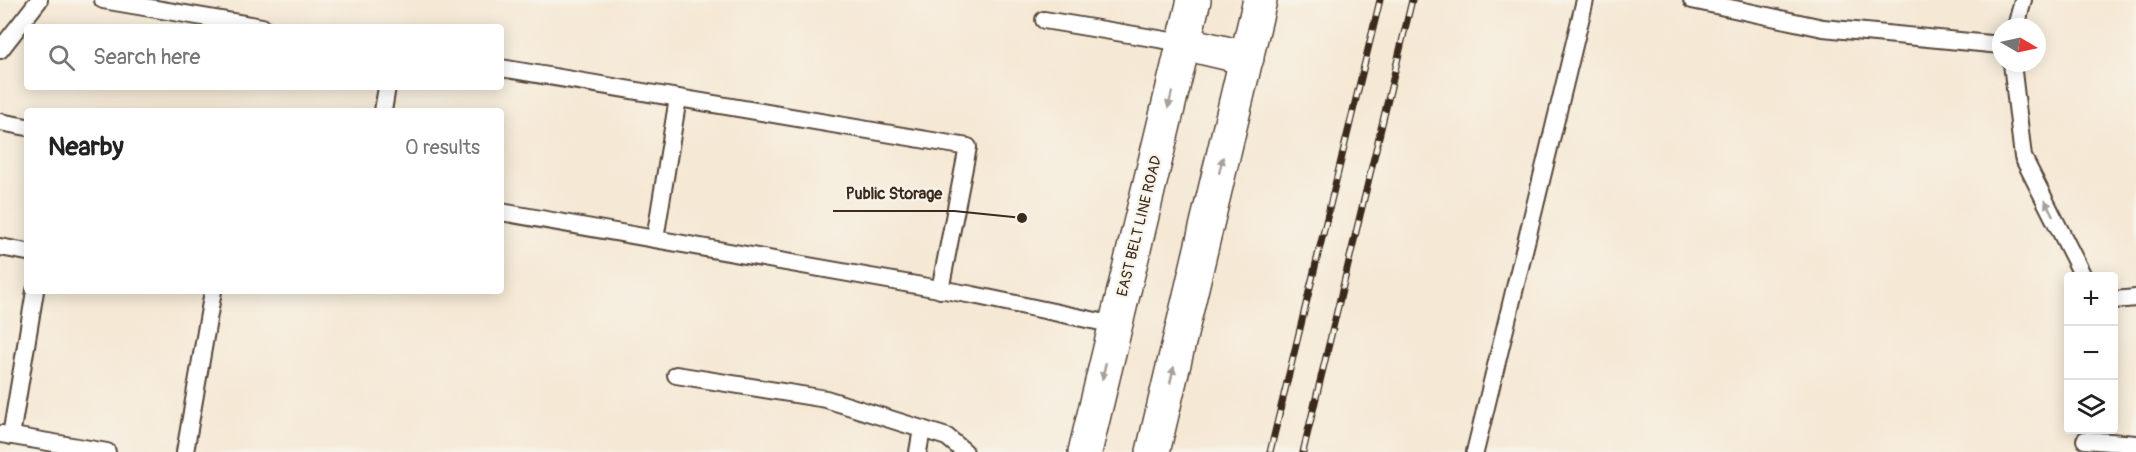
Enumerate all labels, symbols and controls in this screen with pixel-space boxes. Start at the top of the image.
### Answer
north arrow [1992,18,2046,72]
search box [24,24,504,90]
icon: search [45,41,78,74]
text: Search here [93,43,200,71]
one-way arrow [1164,91,1174,109]
text: Nearby [48,131,124,163]
text: 0 results [405,135,480,160]
street label: EAST BELT LINE ROAD [1113,154,1166,298]
one-way arrow [1217,156,1227,174]
callout: Public Storage [833,177,954,211]
text: Public Storage [846,184,943,204]
one-way arrow [2044,199,2053,216]
map controls [2064,272,2118,434]
button: + [2064,272,2118,326]
button: − [2064,326,2118,380]
one-way arrow [1099,362,1108,381]
one-way arrow [1167,365,1177,384]
button: layers [2064,380,2118,434]

